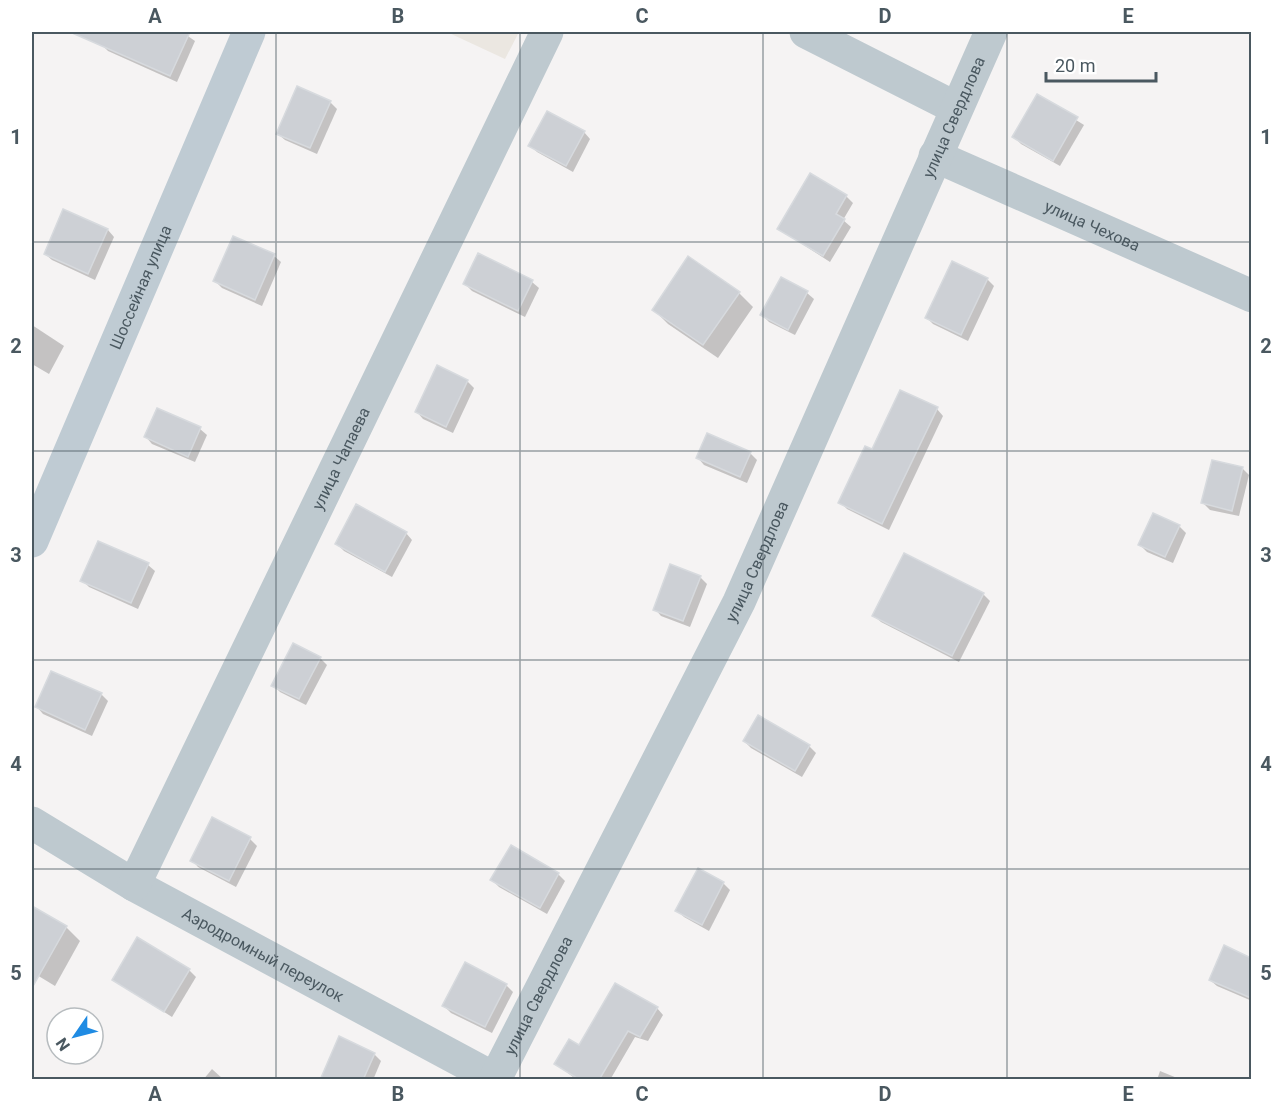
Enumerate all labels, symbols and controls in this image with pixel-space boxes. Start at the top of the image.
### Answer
text: A [148,4,162,28]
text: B [392,4,404,28]
text: C [635,4,649,28]
text: D [879,4,892,28]
text: E [1122,4,1134,28]
scale bar [1046,45,1156,83]
street label: улица Свердлова [918,53,989,181]
text: 20 m [1055,55,1095,76]
text: 1 [10,125,22,149]
text: 1 [1260,125,1272,149]
street label: улица Чехова [1042,196,1143,255]
street label: Шоссейная улица [105,222,175,352]
text: 2 [10,334,22,358]
text: 2 [1260,334,1272,358]
street label: улица Чапаева [308,404,373,513]
street label: улица Свердлова [721,498,792,625]
text: 3 [10,543,22,567]
text: 3 [1260,543,1272,567]
text: 4 [10,752,22,776]
text: 4 [1260,752,1272,776]
street label: Аэродромный переулок [179,903,347,1006]
street label: улица Свердлова [500,933,576,1058]
text: 5 [10,961,22,985]
text: 5 [1260,961,1272,985]
north arrow [45,1006,105,1066]
text: N [52,1034,74,1054]
text: A [148,1082,162,1106]
text: B [392,1082,404,1106]
text: C [635,1082,649,1106]
text: D [879,1082,892,1106]
text: E [1122,1082,1134,1106]

